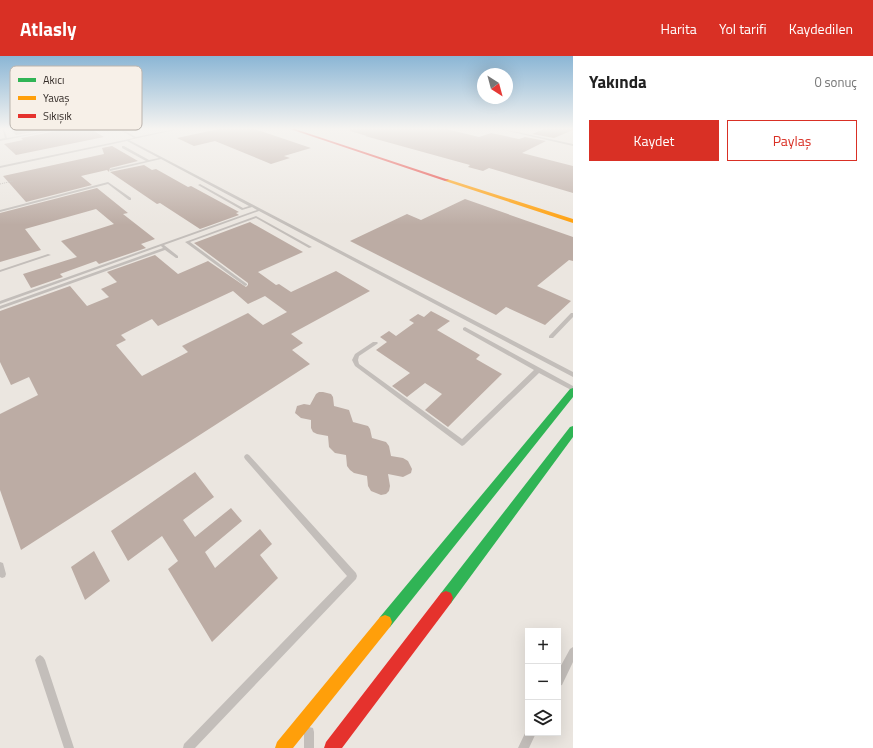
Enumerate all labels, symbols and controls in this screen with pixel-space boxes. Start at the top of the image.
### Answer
text: Atlasly [20,14,77,43]
text: Harita [661,18,697,39]
text: Yol tarifi [719,18,767,39]
text: Kaydedilen [789,18,853,39]
legend [10,66,142,130]
north arrow [477,68,513,104]
text: Yakında [589,69,647,95]
text: Akıcı [43,72,64,88]
text: 0 sonuç [814,72,857,92]
text: Yavaş [43,90,70,106]
text: Sıkışık [43,108,73,124]
button: Kaydet [589,120,719,161]
button: Paylaş [727,120,857,161]
map controls [525,628,561,736]
button: + [525,628,561,664]
button: − [525,664,561,700]
button: layers [525,700,561,736]

